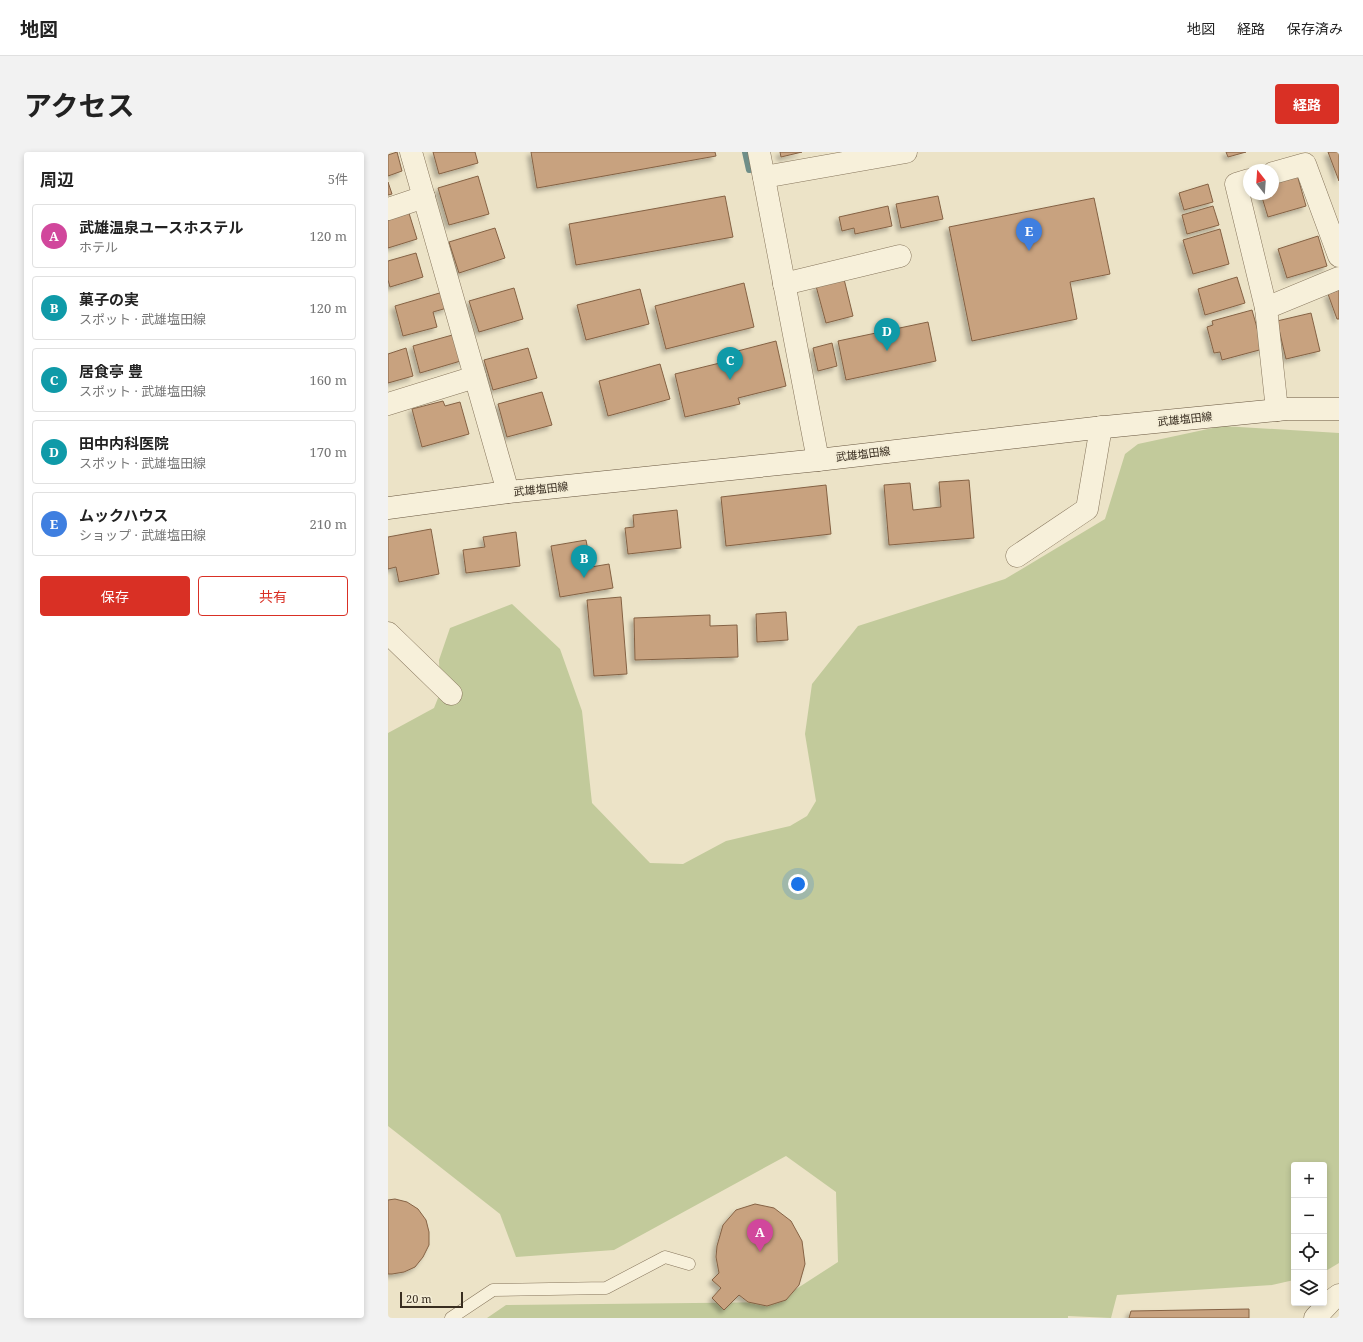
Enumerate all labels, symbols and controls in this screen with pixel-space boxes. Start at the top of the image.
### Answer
text: 地図 [20,16,58,42]
text: 地図 [1187,19,1215,38]
text: 経路 [1237,19,1265,38]
text: 保存済み [1287,19,1343,38]
button: 経路 [1275,84,1339,124]
text: アクセス [24,86,135,124]
north arrow [1243,164,1279,200]
text: 周辺 [40,168,74,191]
text: 5件 [328,170,348,188]
text: 武雄温泉ユースホステル [79,217,243,237]
pin: E [1016,218,1042,251]
text: A [49,227,59,245]
text: 120 m [310,227,347,245]
text: ホテル [79,238,118,256]
text: 菓子の実 [79,289,139,309]
text: B [50,299,58,317]
text: 120 m [310,299,347,317]
text: スポット · 武雄塩田線 [79,310,206,328]
pin: D [874,318,900,351]
pin: C [717,347,743,380]
text: 居食亭 豊 [79,361,143,381]
text: C [50,371,58,389]
text: 160 m [310,371,347,389]
text: スポット · 武雄塩田線 [79,382,206,400]
street label: 武雄塩田線 [1157,408,1213,429]
text: 田中内科医院 [79,433,169,453]
text: D [49,443,59,461]
text: 170 m [310,443,347,461]
street label: 武雄塩田線 [835,443,891,464]
text: スポット · 武雄塩田線 [79,454,206,472]
street label: 武雄塩田線 [513,478,569,499]
text: ムックハウス [79,505,168,525]
text: E [50,515,58,533]
text: 210 m [310,515,347,533]
text: ショップ · 武雄塩田線 [79,526,206,544]
pin: B [571,545,597,578]
button: 保存 [40,576,190,616]
button: 共有 [198,576,348,616]
your location [788,874,808,894]
map controls [1291,1162,1327,1306]
button: + [1291,1162,1327,1198]
button: − [1291,1198,1327,1234]
pin: A [747,1219,773,1252]
button: locate [1291,1234,1327,1270]
button: layers [1291,1270,1327,1306]
scale bar [400,1290,463,1309]
text: 20 m [406,1291,432,1306]

